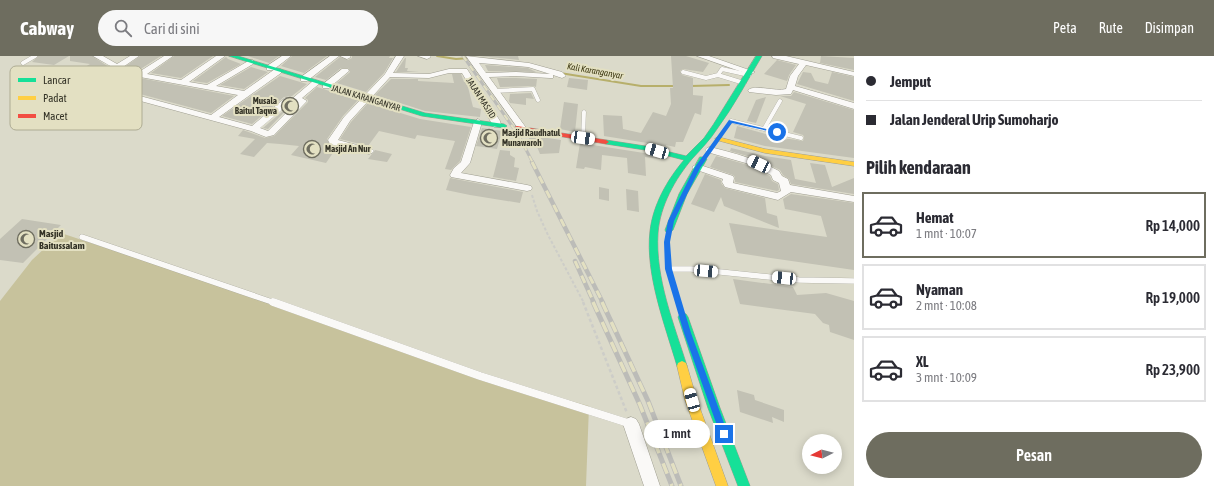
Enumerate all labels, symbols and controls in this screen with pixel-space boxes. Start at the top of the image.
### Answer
search box [98,10,378,46]
text: Cabway [20,17,74,39]
icon: search [112,17,134,39]
text: Cari di sini [144,20,200,37]
text: Peta [1053,20,1077,36]
text: Rute [1099,20,1123,36]
text: Disimpan [1145,20,1194,36]
water label: Kali Karanganyar [566,61,624,81]
legend [10,66,142,130]
text: Jemput [890,73,931,90]
text: Lancar [43,74,71,86]
street label: JALAN MASJID [464,76,498,120]
street label: JALAN KARANGANYAR [330,83,402,113]
text: Padat [43,92,67,104]
place label: Musala Baitul Taqwa [235,96,277,116]
mosque icon: Musala Baitul Taqwa [280,96,300,116]
text: Macet [43,110,68,122]
text: Jalan Jenderal Urip Sumoharjo [890,111,1058,128]
route start [768,123,786,141]
mosque icon: Masjid Raudhatul Munawaroh [479,128,499,148]
place label: Masjid Raudhatul Munawaroh [502,128,561,148]
car [570,130,596,146]
mosque icon: Masjid An Nur [302,139,322,159]
car [644,142,670,160]
place label: Masjid An Nur [325,144,371,154]
car [746,153,772,175]
text: Pilih kendaraan [866,157,971,178]
icon: car [868,207,904,243]
text: Hemat [916,209,954,226]
text: Rp 14,000 [1145,217,1200,234]
text: 1 mnt · 10:07 [916,226,977,241]
place label: Masjid Baitussalam [39,228,85,251]
mosque icon: Masjid Baitussalam [16,229,36,249]
car [694,264,718,278]
car [771,271,797,285]
icon: car [868,279,904,315]
text: Nyaman [916,281,963,298]
text: Rp 19,000 [1145,289,1200,306]
text: 2 mnt · 10:08 [916,298,977,313]
icon: car [868,351,904,387]
text: XL [916,353,929,370]
text: Rp 23,900 [1145,361,1200,378]
text: 3 mnt · 10:09 [916,370,977,385]
car [683,387,701,413]
callout: 1 mnt [644,420,710,448]
route end [715,425,733,443]
text: 1 mnt [663,426,691,441]
button: Pesan [866,432,1202,478]
north arrow [802,434,842,474]
map controls [802,434,842,474]

